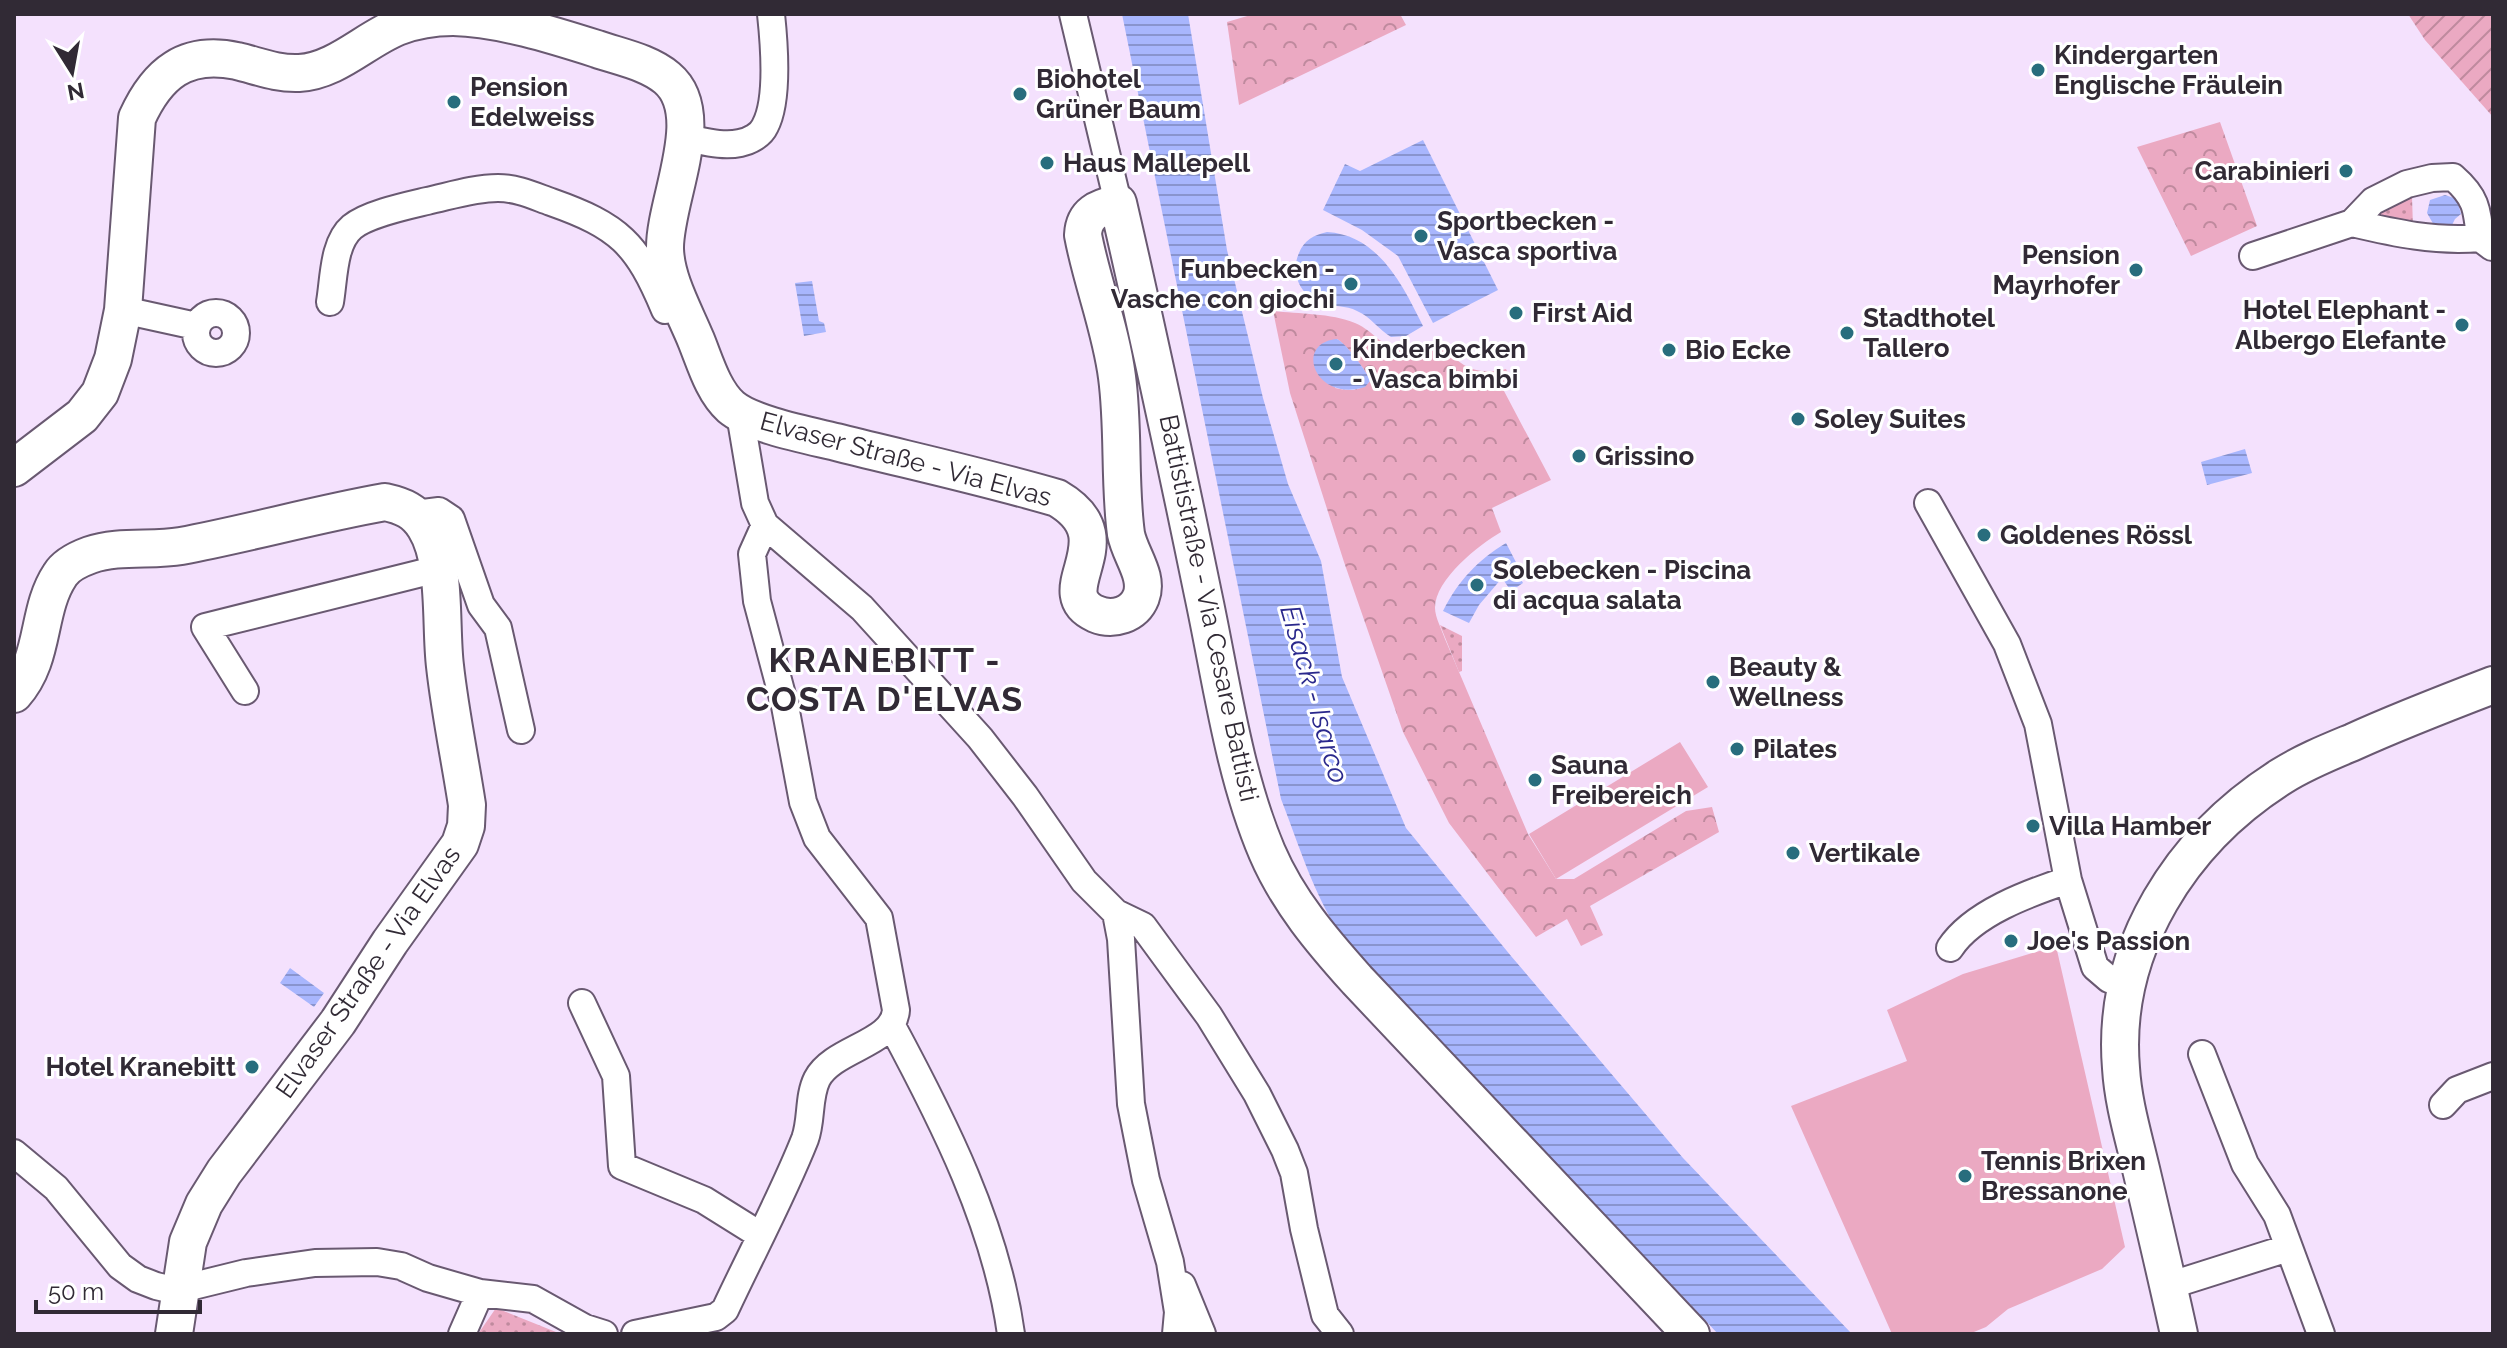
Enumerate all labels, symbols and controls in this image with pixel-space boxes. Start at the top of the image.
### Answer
north arrow [32,32,112,112]
place label: Kindergarten Englische Fräulein [2054,40,2283,100]
marker: Kindergarten Englische Fräulein [2029,61,2047,79]
place label: Biohotel Grüner Baum [1036,64,1201,124]
place label: Pension Edelweiss [470,72,595,132]
text: N [65,77,87,106]
marker: Biohotel Grüner Baum [1011,85,1029,103]
marker: Pension Edelweiss [445,93,463,111]
place label: Haus Mallepell [1063,148,1251,178]
marker: Haus Mallepell [1038,154,1056,172]
place label: Carabinieri [2195,156,2330,186]
marker: Carabinieri [2337,162,2355,180]
place label: Sportbecken - Vasca sportiva [1437,206,1617,266]
marker: Sportbecken - Vasca sportiva [1412,227,1430,245]
place label: Pension Mayrhofer [1992,240,2120,300]
place label: Funbecken - Vasche con giochi [1111,254,1335,314]
marker: Pension Mayrhofer [2127,261,2145,279]
marker: Funbecken - Vasche con giochi [1342,275,1360,293]
place label: Hotel Elephant - Albergo Elefante [2235,295,2446,355]
place label: First Aid [1532,298,1633,328]
place label: Stadthotel Tallero [1863,303,1996,363]
marker: First Aid [1507,304,1525,322]
marker: Hotel Elephant - Albergo Elefante [2453,316,2471,334]
marker: Stadthotel Tallero [1838,324,1856,342]
place label: Kinderbecken - Vasca bimbi [1352,334,1526,394]
place label: Bio Ecke [1685,335,1791,365]
marker: Bio Ecke [1660,341,1678,359]
marker: Kinderbecken - Vasca bimbi [1327,355,1345,373]
place label: Soley Suites [1814,404,1966,434]
street label: Elvaser Straße - Via Elvas [757,406,1055,512]
marker: Soley Suites [1789,410,1807,428]
street label: Battististraße - Via Cesare Battisti [1153,412,1265,804]
place label: Grissino [1595,441,1694,471]
marker: Grissino [1570,447,1588,465]
place label: Goldenes Rössl [2000,520,2193,550]
marker: Goldenes Rössl [1975,526,1993,544]
place label: Solebecken - Piscina di acqua salata [1493,555,1751,615]
marker: Solebecken - Piscina di acqua salata [1468,576,1486,594]
water label: Eisack - Isarco [1273,601,1356,787]
district label: KRANEBITT - COSTA D'ELVAS [746,640,1024,719]
place label: Beauty & Wellness [1729,652,1844,712]
marker: Beauty & Wellness [1704,673,1722,691]
place label: Pilates [1753,734,1837,764]
marker: Pilates [1728,740,1746,758]
place label: Sauna Freibereich [1551,750,1692,810]
marker: Sauna Freibereich [1526,771,1544,789]
place label: Villa Hamber [2049,811,2211,841]
marker: Villa Hamber [2024,817,2042,835]
place label: Vertikale [1809,838,1921,868]
street label: Elvaser Straße - Via Elvas [270,840,466,1104]
marker: Vertikale [1784,844,1802,862]
place label: Joe's Passion [2027,926,2190,956]
marker: Joe's Passion [2002,932,2020,950]
place label: Hotel Kranebitt [46,1052,236,1082]
marker: Hotel Kranebitt [243,1058,261,1076]
place label: Tennis Brixen Bressanone [1981,1146,2146,1206]
marker: Tennis Brixen Bressanone [1956,1167,1974,1185]
scale bar [36,1264,200,1314]
text: 50 m [48,1277,104,1306]

